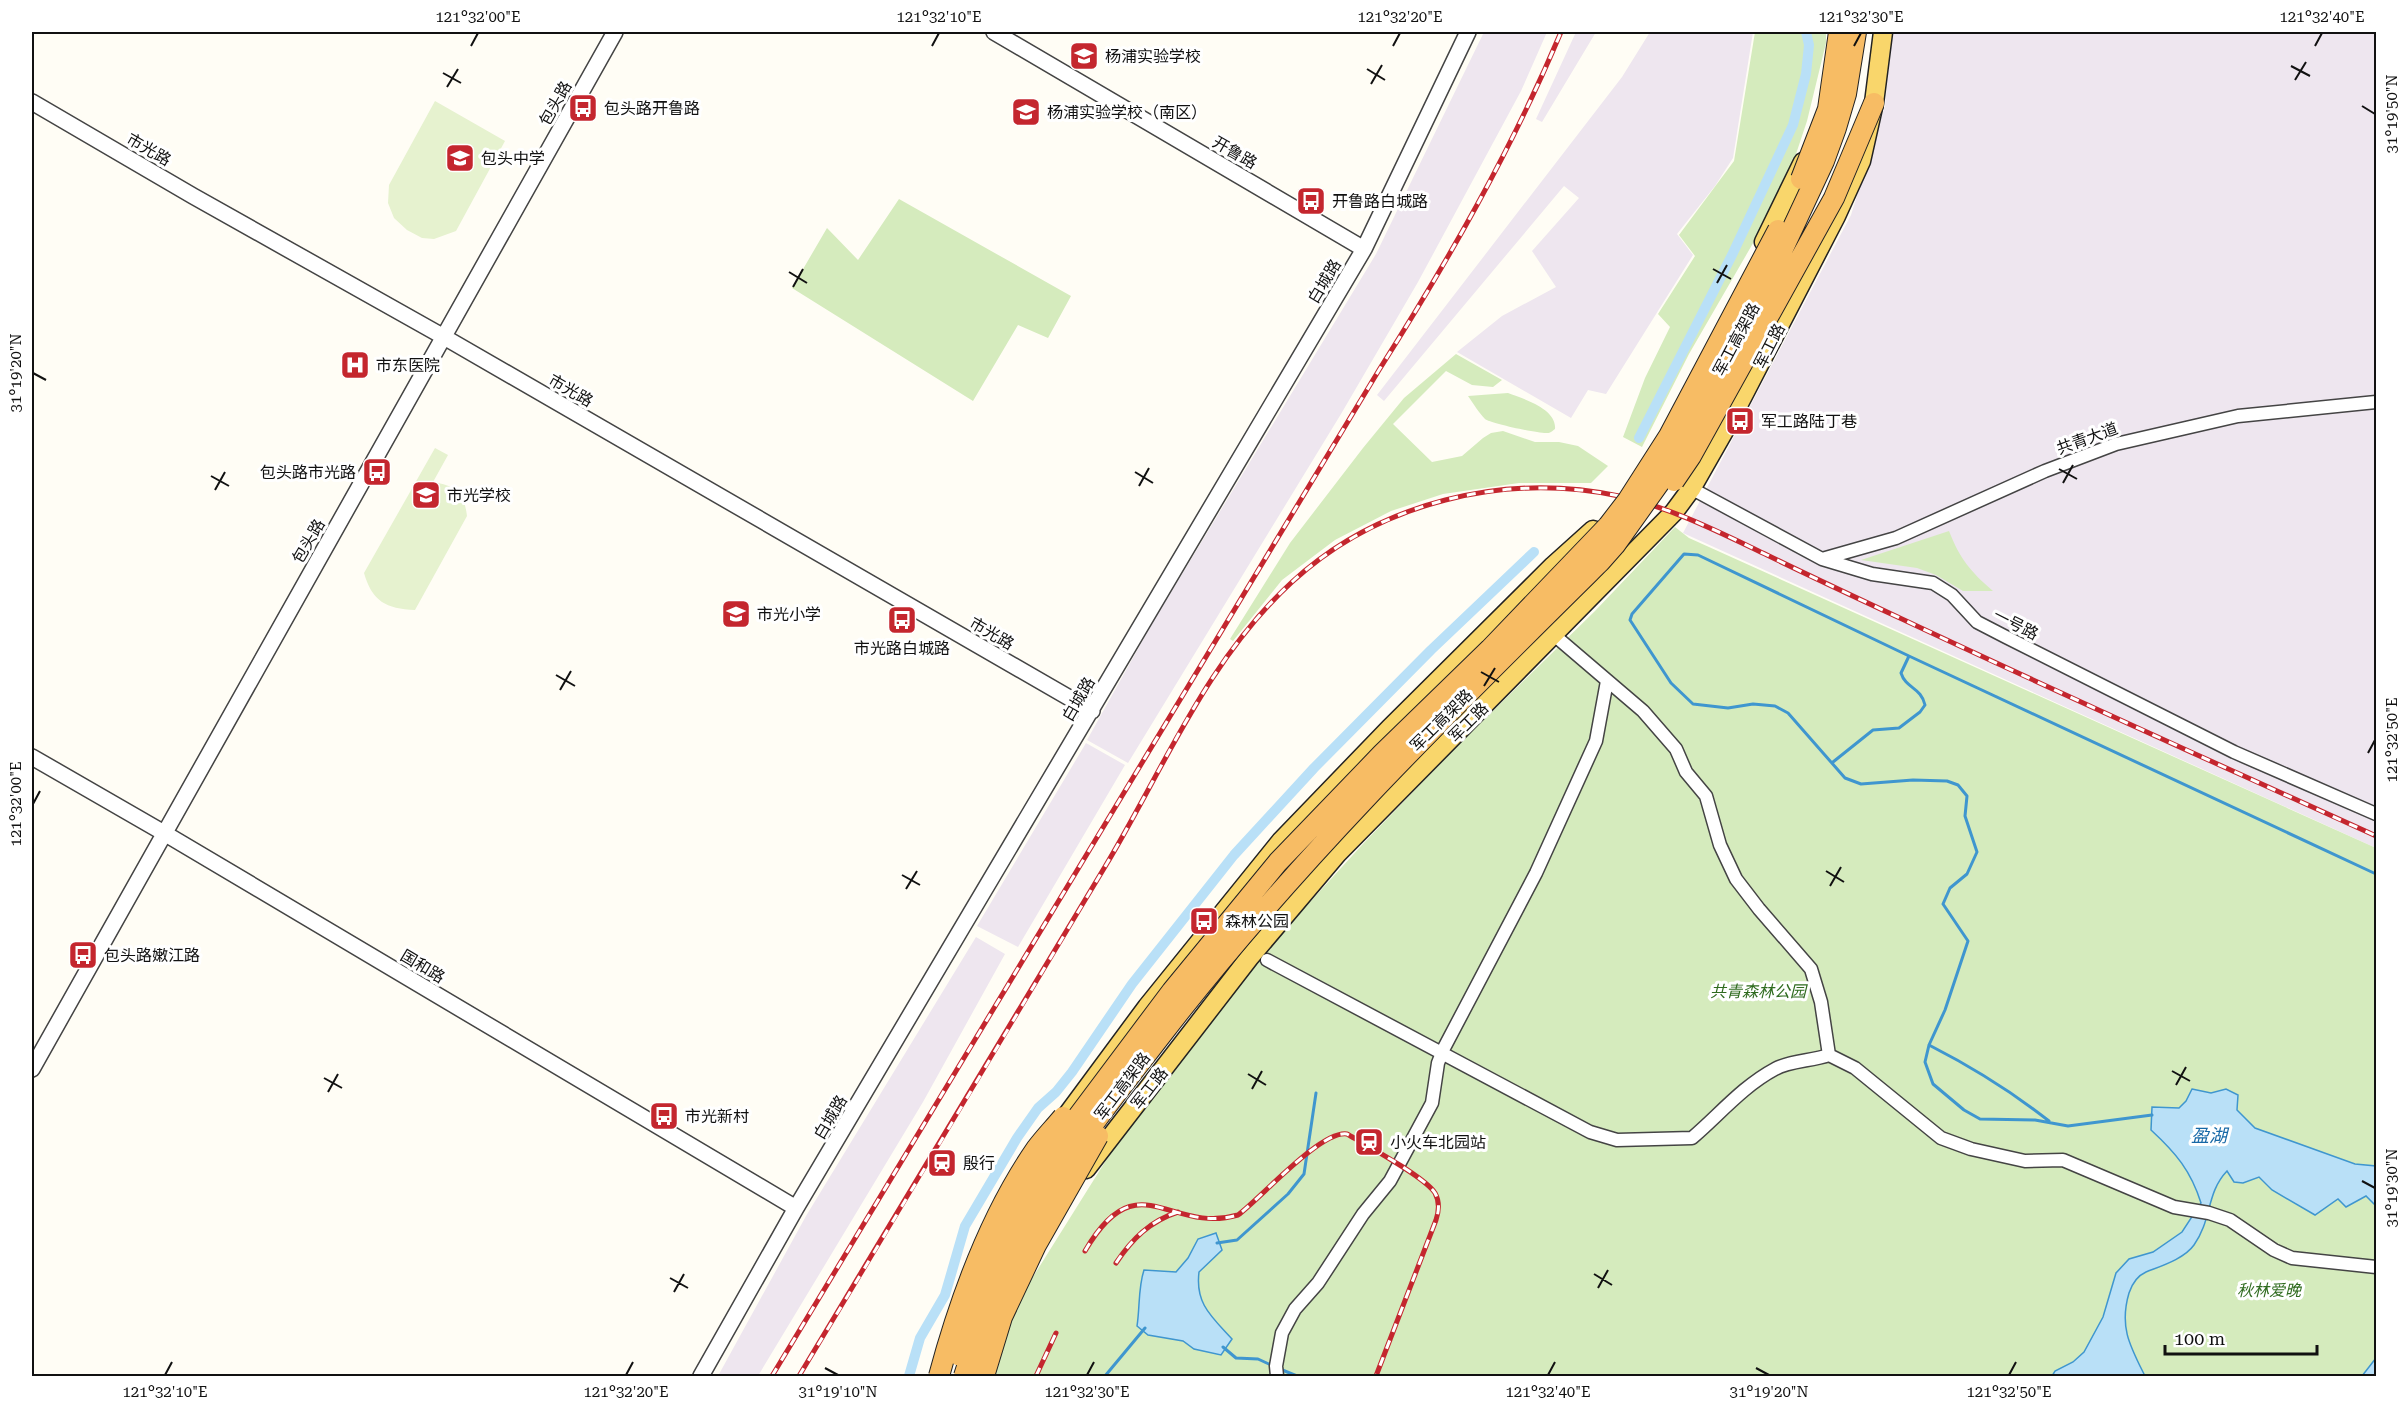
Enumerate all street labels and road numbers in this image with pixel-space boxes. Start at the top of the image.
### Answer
street label: 包头路 [535,78,575,129]
street label: 市光路 [123,129,174,170]
street label: 开鲁路 [1209,132,1260,173]
street label: 白城路 [1304,256,1345,307]
street label: 军工高架路 [1709,299,1764,379]
street label: 军工路 [1750,321,1789,372]
street label: 市光路 [545,370,596,411]
street label: 共青大道 [2054,419,2120,458]
street label: 包头路 [288,516,329,567]
street label: 一号路 [1990,605,2041,644]
street label: 市光路 [966,613,1017,654]
street label: 白城路 [1058,674,1099,725]
street label: 军工高架路 [1406,685,1476,755]
street label: 军工路 [1445,699,1492,746]
street label: 国和路 [397,946,448,987]
street label: 军工高架路 [1091,1049,1154,1124]
street label: 军工路 [1127,1064,1172,1113]
street label: 白城路 [810,1092,851,1143]

